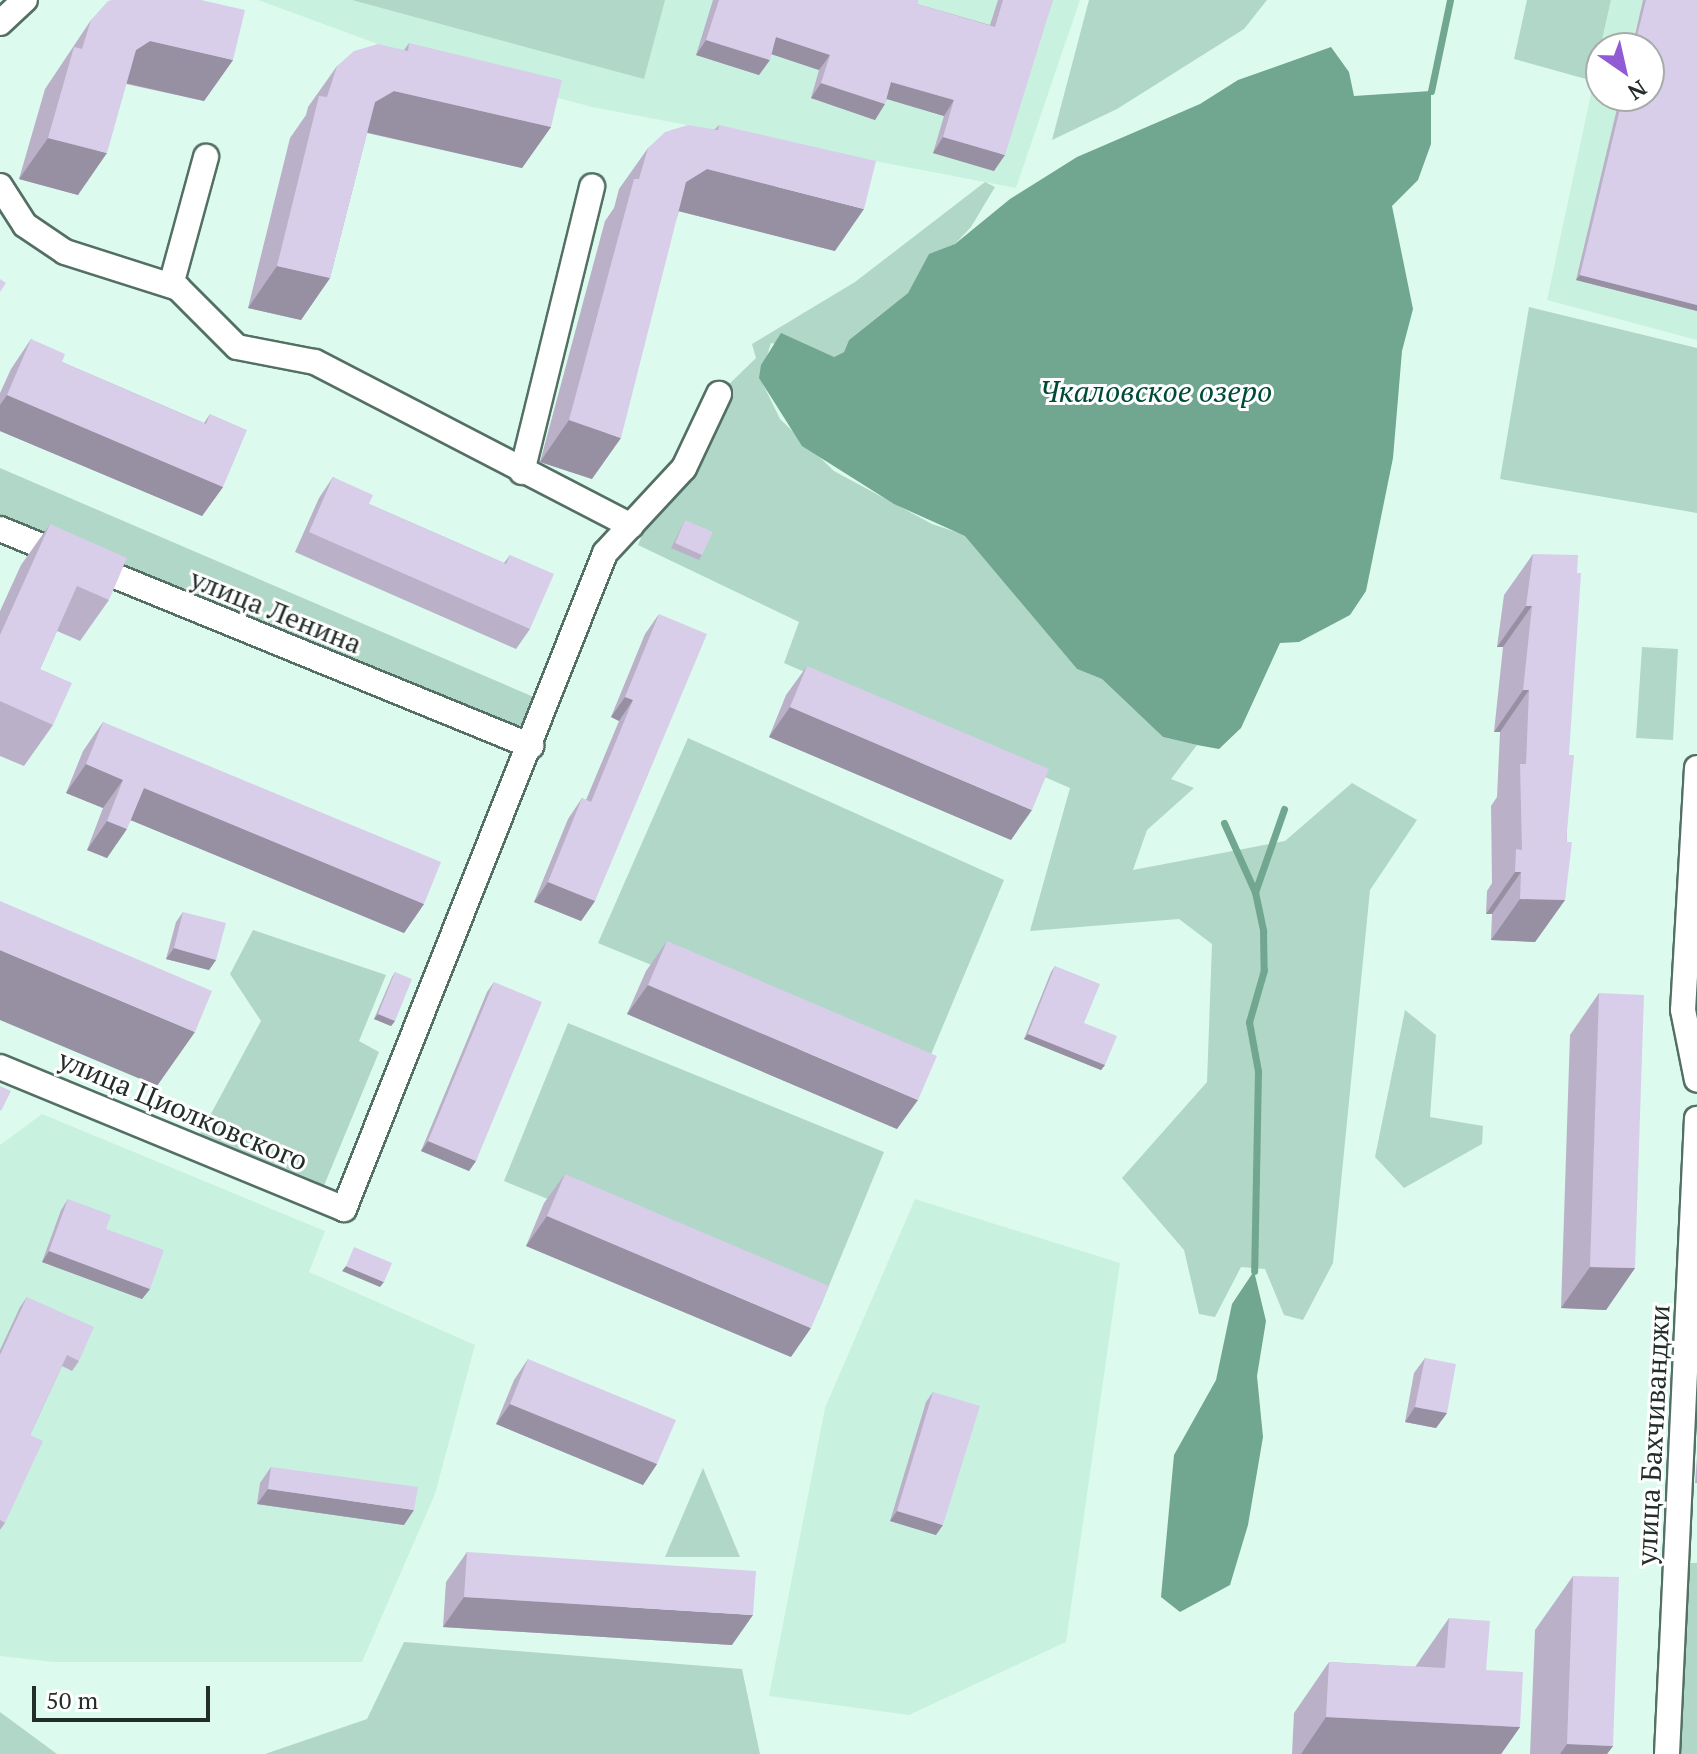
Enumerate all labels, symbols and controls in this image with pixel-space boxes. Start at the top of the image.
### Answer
north arrow [1585,32,1665,112]
text: N [1623,74,1653,107]
water label: Чкаловское озеро [1040,373,1272,409]
street label: улица Ленина [185,561,367,661]
street label: улица Циолковского [53,1042,313,1178]
street label: улица Бахчиванджи [1629,1304,1677,1566]
scale bar [36,1670,214,1720]
text: 50 m [46,1684,98,1716]

